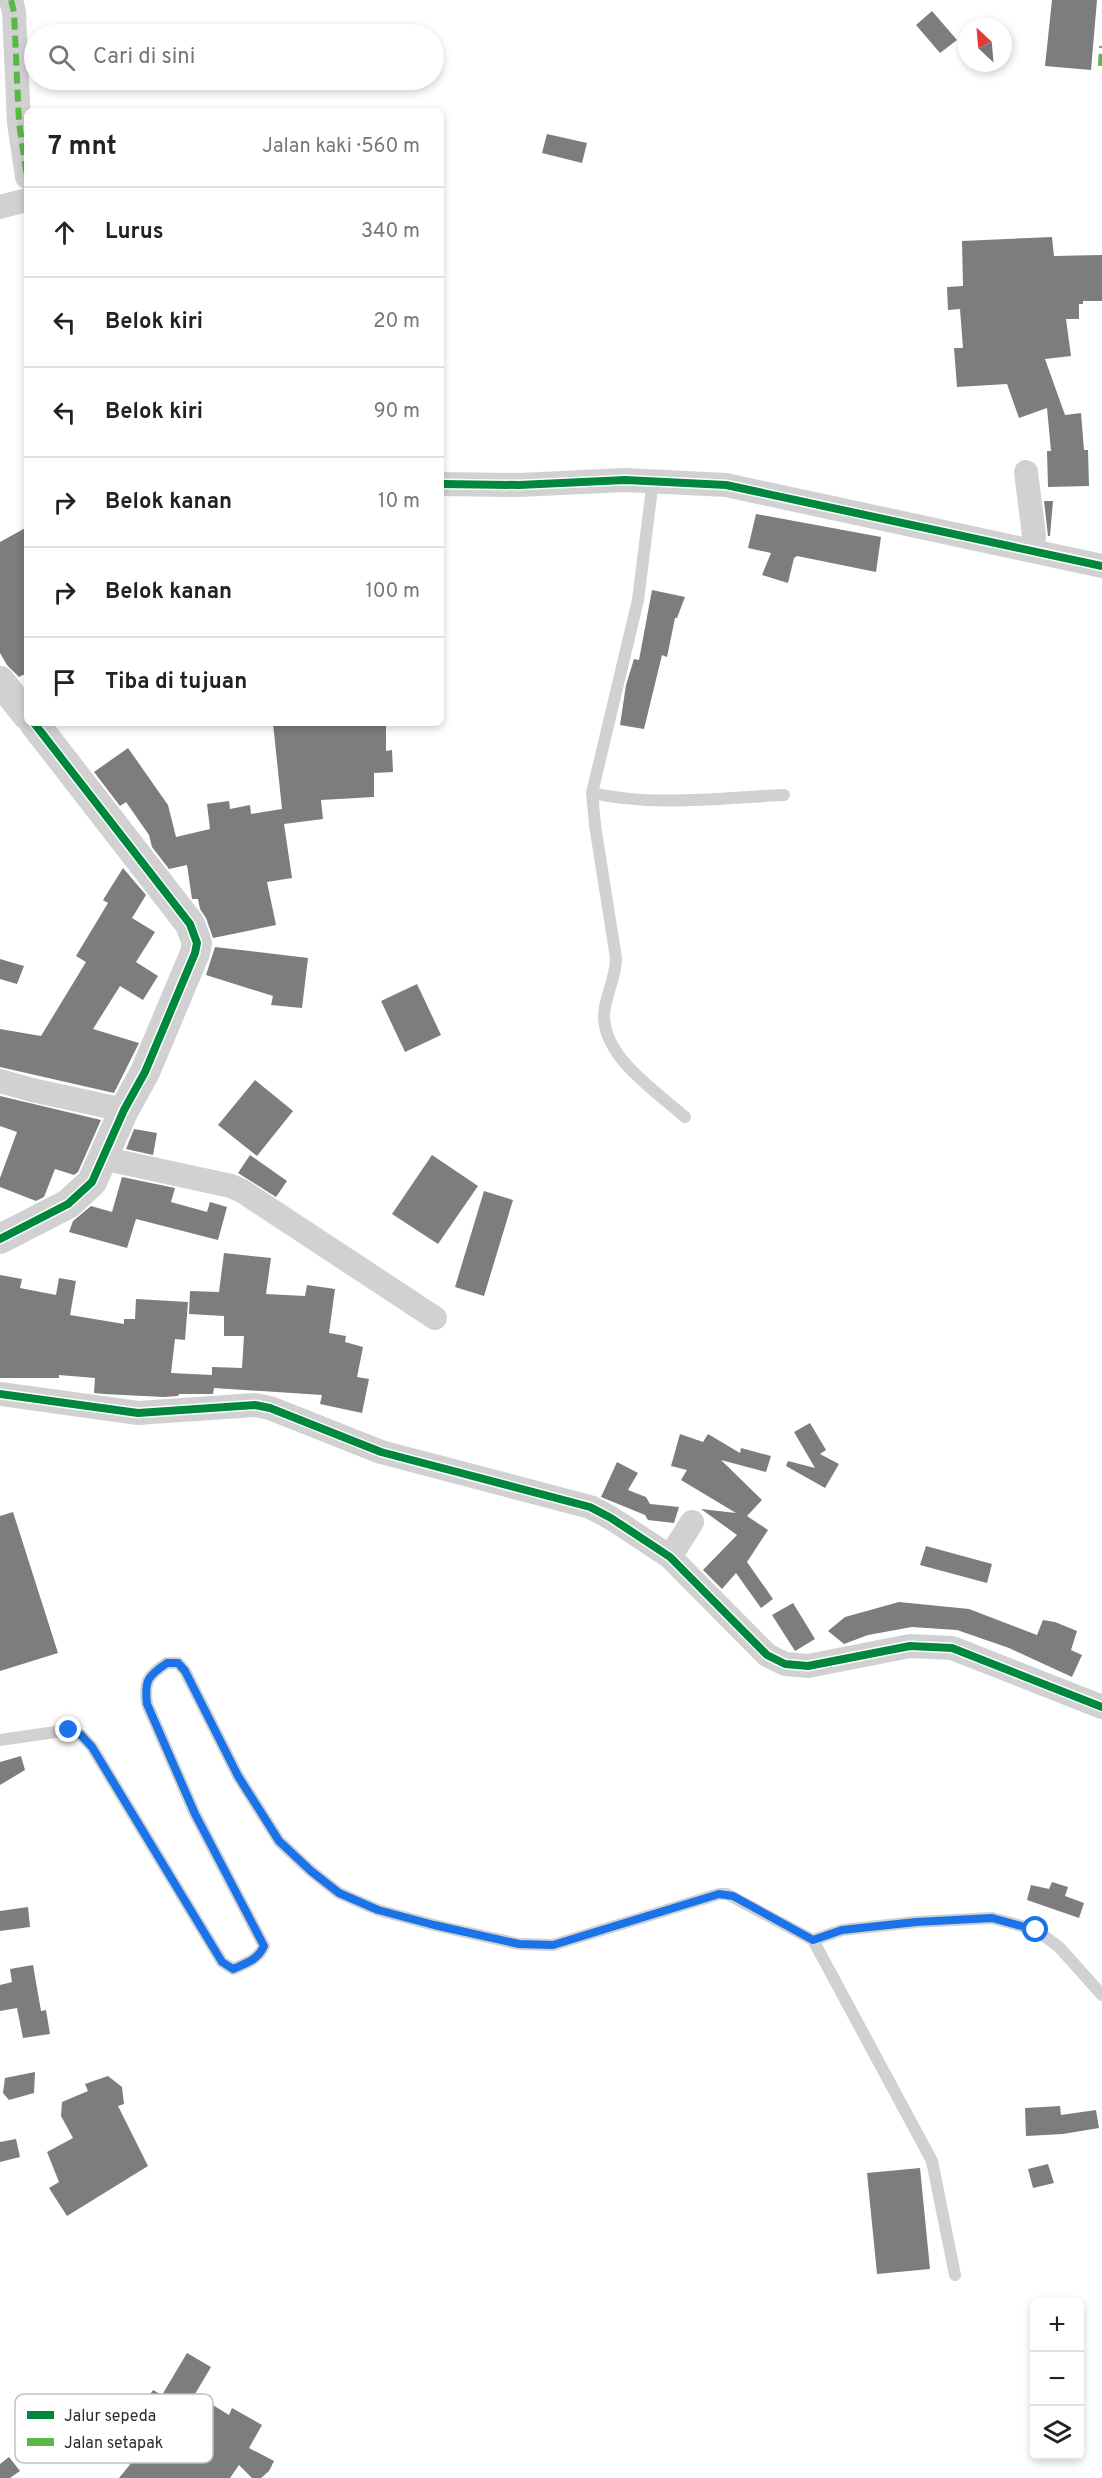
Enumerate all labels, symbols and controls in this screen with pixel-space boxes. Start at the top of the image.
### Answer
north arrow [958,18,1012,72]
search box [24,24,444,90]
icon: search [45,41,78,74]
text: Cari di sini [93,44,195,71]
text: 7 mnt [48,131,117,164]
text: Jalan kaki · 560 m [262,134,420,160]
icon: ahead [48,216,81,249]
text: Lurus [105,219,164,246]
text: 340 m [361,219,420,245]
icon: left [48,306,81,339]
text: Belok kiri [105,309,203,336]
text: 20 m [373,309,420,335]
icon: left [48,396,81,429]
text: Belok kiri [105,399,203,426]
text: 90 m [374,399,420,425]
icon: right [48,486,81,519]
text: Belok kanan [105,489,232,516]
text: 10 m [378,489,420,515]
icon: right [48,576,81,609]
text: Belok kanan [105,579,232,606]
text: 100 m [365,579,420,605]
icon: arrive [48,666,81,699]
text: Tiba di tujuan [105,669,247,696]
route end [55,1716,81,1742]
route start [1022,1916,1048,1942]
map controls [1030,2298,1084,2460]
button: + [1030,2298,1084,2352]
button: − [1030,2352,1084,2406]
legend [15,2394,213,2463]
button: layers [1030,2406,1084,2460]
text: Jalur sepeda [64,2407,156,2427]
text: Jalan setapak [64,2434,163,2454]

